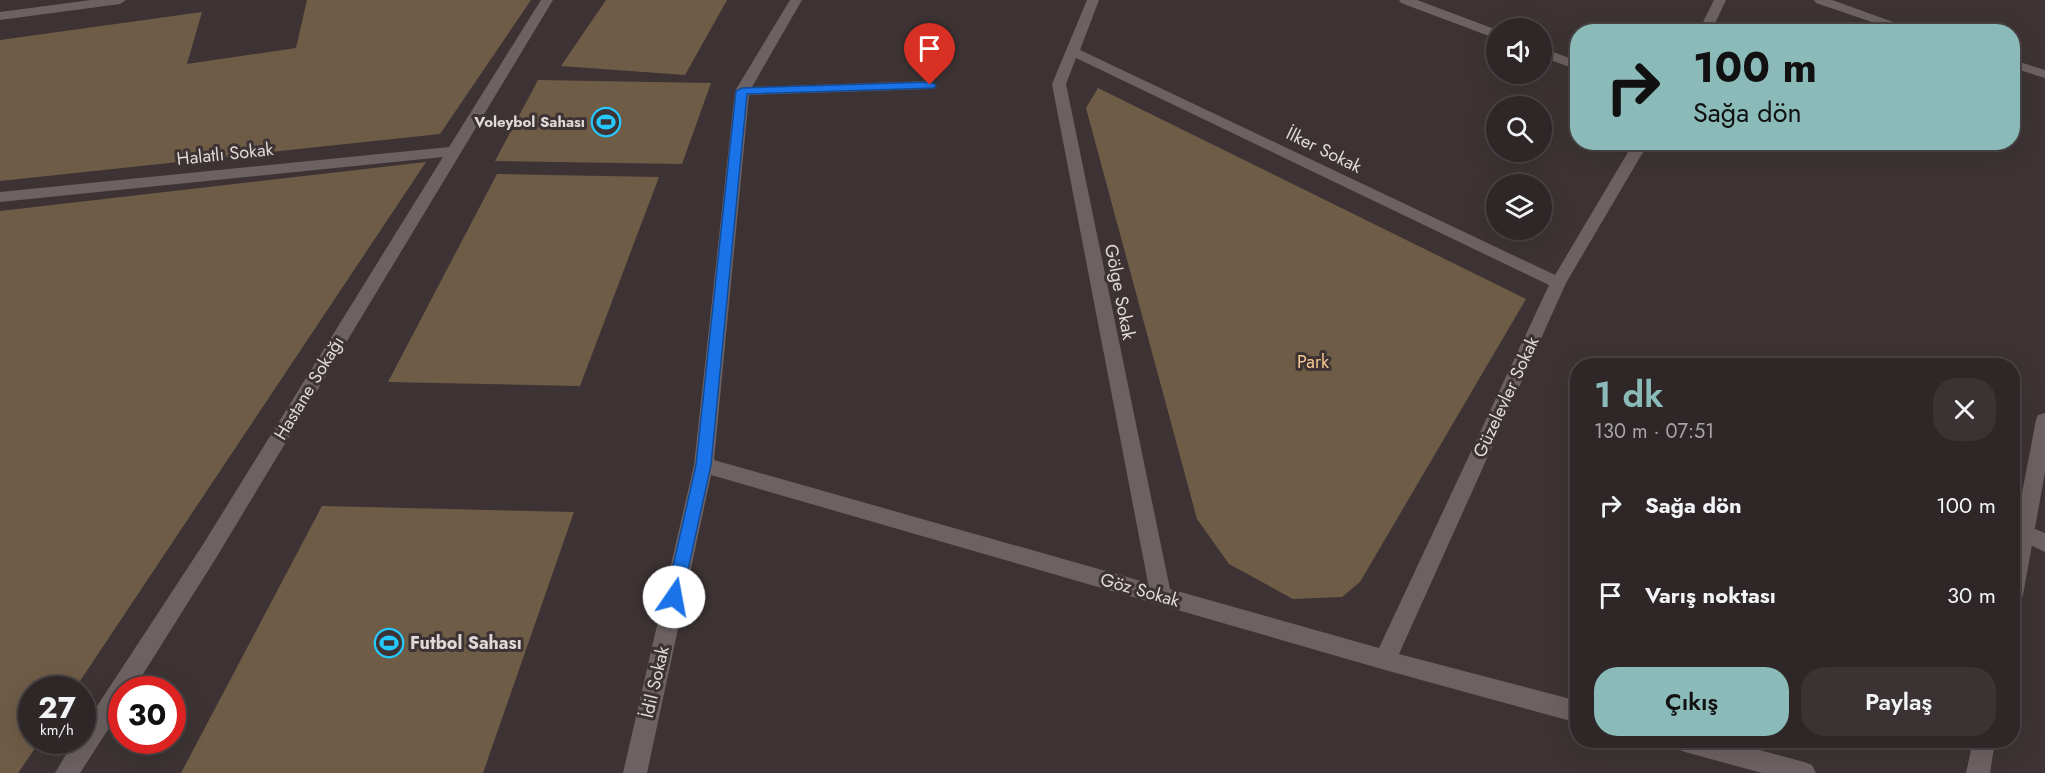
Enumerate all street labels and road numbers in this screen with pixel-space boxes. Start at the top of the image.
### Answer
street label: İlker Sokak [1282,121,1366,180]
street label: Halatlı Sokak [175,136,275,172]
street label: Gölge Sokak [1098,242,1142,342]
street label: Hastane Sokağı [268,331,350,445]
street label: Güzelevler Sokak [1467,332,1545,462]
street label: Göz Sokak [1097,566,1183,614]
street label: İdil Sokak [634,643,676,721]

